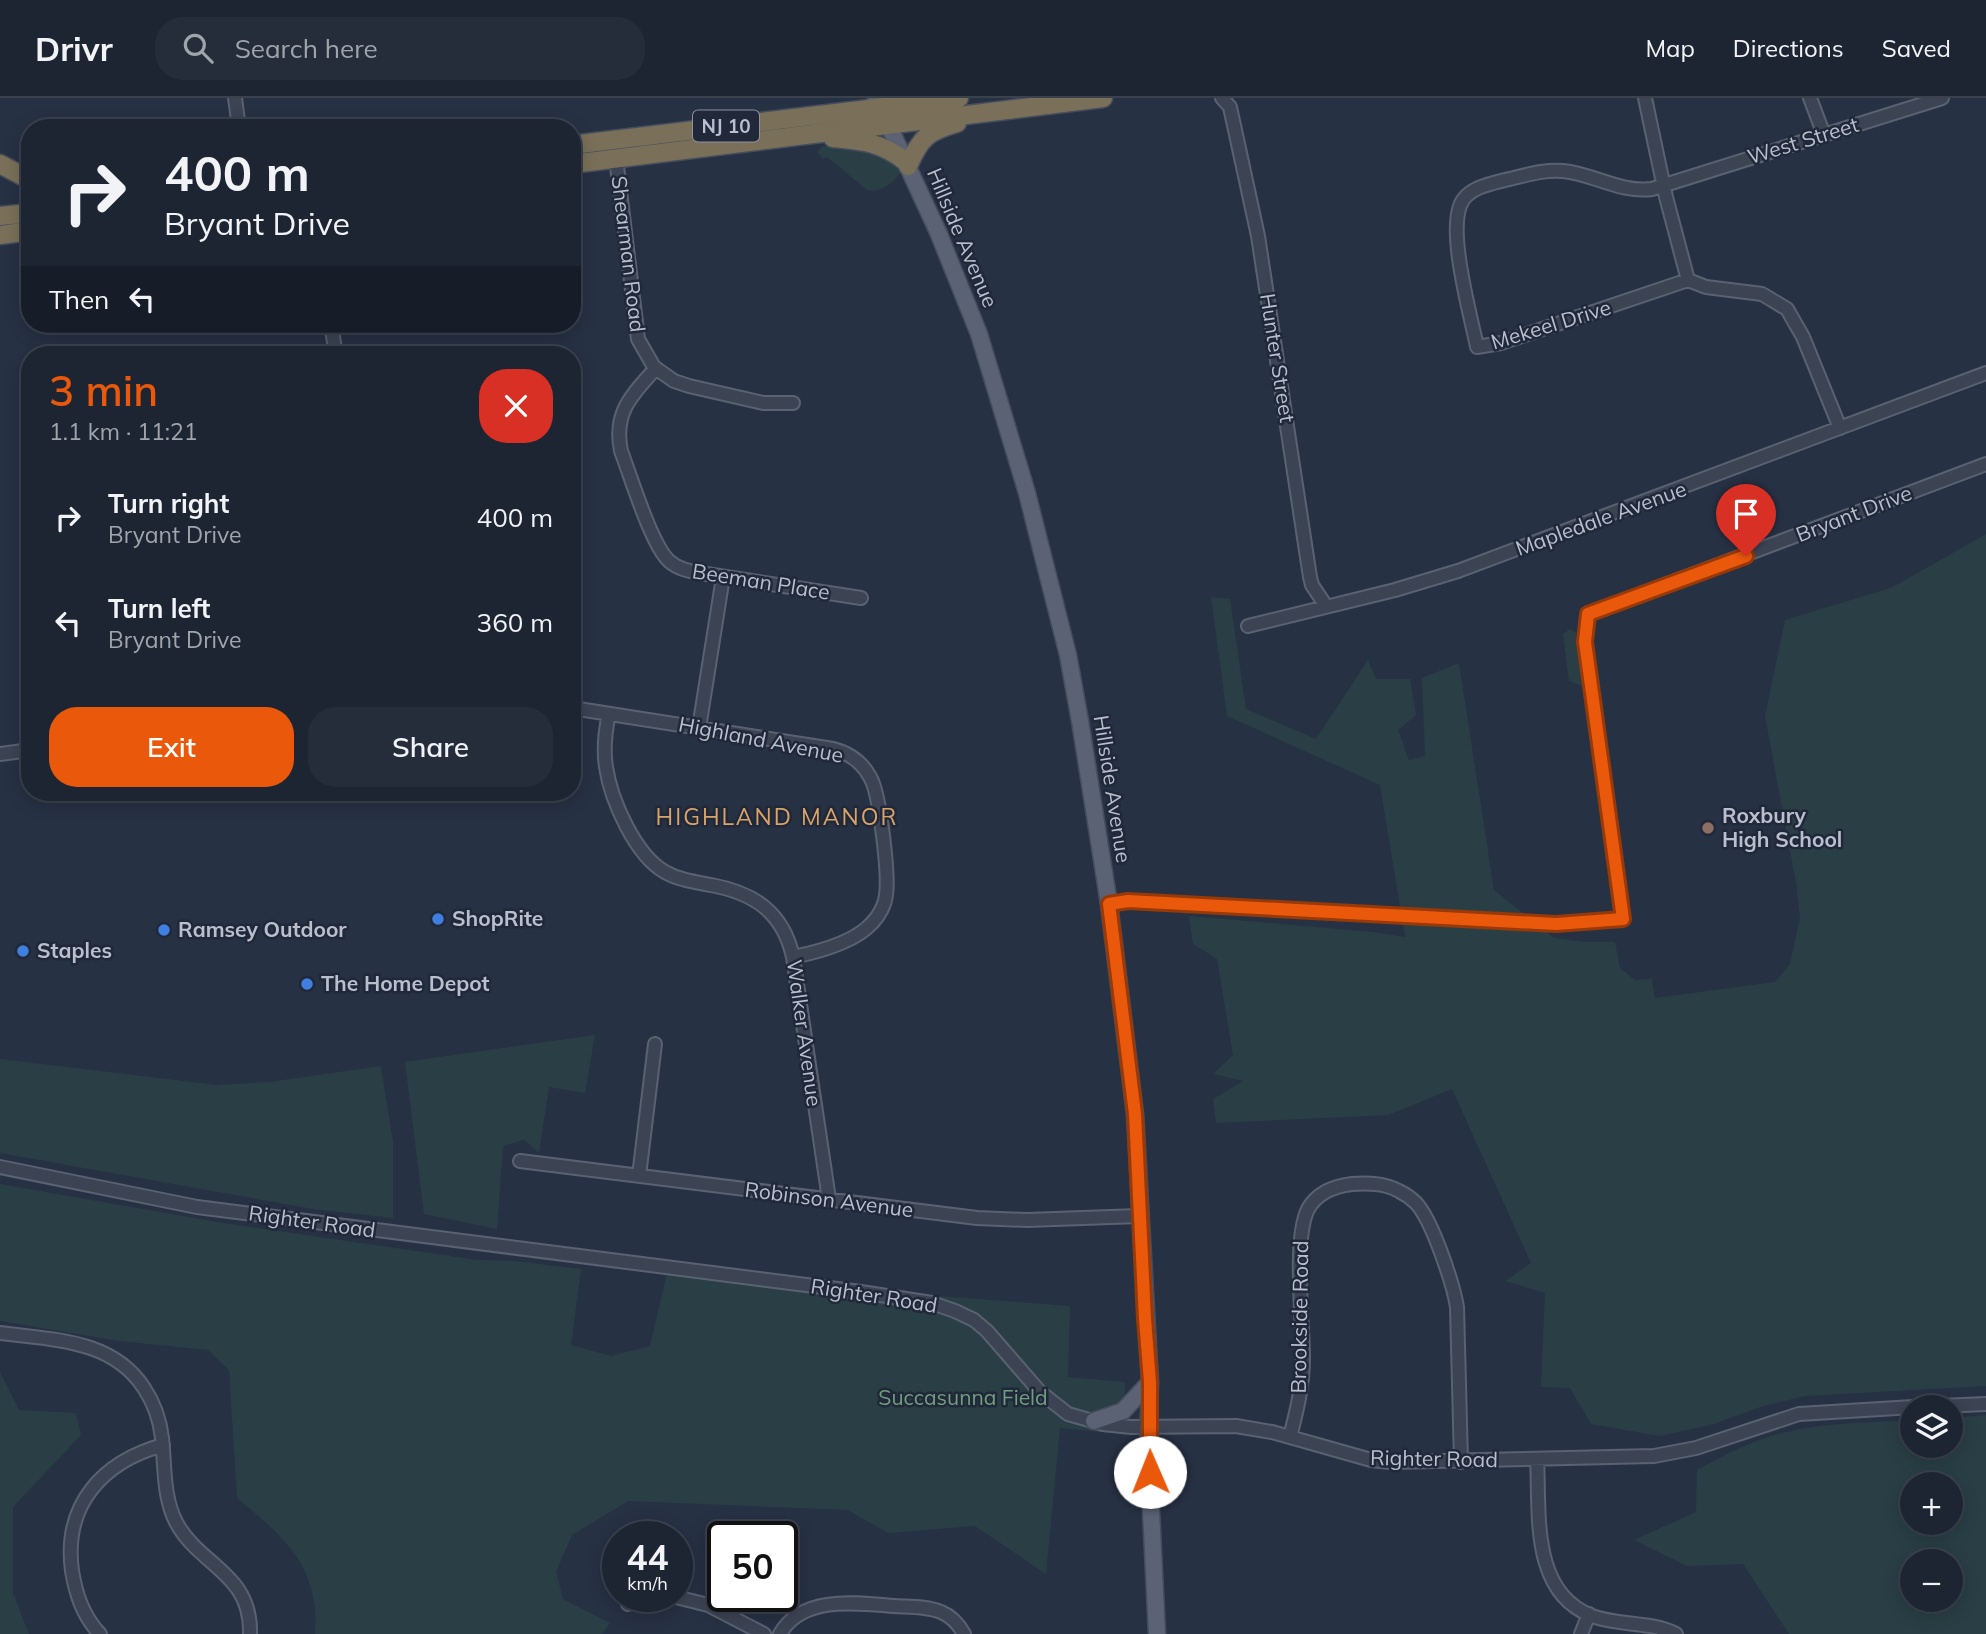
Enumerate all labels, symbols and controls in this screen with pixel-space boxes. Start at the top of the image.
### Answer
search box [155,17,645,80]
text: Drivr [35,28,113,69]
icon: search [179,29,217,67]
text: Search here [235,32,378,65]
text: Map [1645,33,1695,63]
text: Directions [1733,33,1844,63]
text: Saved [1882,33,1951,63]
road number: NJ 10 [693,110,759,142]
street label: West Street [1744,111,1861,169]
text: 400 m [164,142,310,203]
icon: right [49,147,140,238]
street label: Hillside Avenue [922,164,1004,311]
street label: Shearman Road [607,174,651,334]
text: Bryant Drive [164,203,350,243]
icon: left [123,280,161,318]
text: Then [49,283,109,316]
street label: Hunter Street [1255,291,1301,424]
street label: Mekeel Drive [1488,293,1614,355]
text: 3 min [49,364,158,417]
button: close [479,369,553,443]
text: 1.1 km · 11:21 [49,417,198,446]
street label: Mapledale Avenue [1512,475,1690,561]
street label: Bryant Drive [1792,479,1915,547]
pin [1716,484,1776,556]
text: Turn right [108,487,229,520]
icon: arrive [1727,495,1765,533]
icon: right [49,499,87,537]
text: 400 m [477,501,553,534]
text: Bryant Drive [108,520,242,549]
street label: Beeman Place [691,557,832,605]
text: Turn left [108,592,210,625]
icon: left [49,604,87,642]
text: 360 m [477,606,553,639]
text: Bryant Drive [108,625,242,654]
button: Exit [49,707,294,787]
button: Share [308,707,553,787]
street label: Highland Avenue [677,710,846,768]
street label: Hillside Avenue [1088,713,1137,865]
district label: HIGHLAND MANOR [656,802,898,831]
place label: Roxbury High School [1722,802,1842,852]
marker: Roxbury High School [1700,820,1716,836]
place label: ShopRite [452,905,543,931]
marker: ShopRite [430,911,446,927]
place label: Ramsey Outdoor [178,916,347,942]
marker: Ramsey Outdoor [156,922,172,938]
place label: Staples [37,937,112,963]
marker: Staples [15,943,31,959]
street label: Walker Avenue [782,958,828,1108]
place label: The Home Depot [321,970,490,996]
marker: The Home Depot [299,976,315,992]
street label: Robinson Avenue [743,1176,915,1222]
street label: Righter Road [247,1199,377,1243]
street label: Brookside Road [1285,1240,1313,1394]
street label: Righter Road [809,1272,939,1318]
park label: Succasunna Field [878,1384,1048,1410]
map controls [1900,1395,1963,1612]
button: layers [1900,1395,1963,1458]
position arrow [1113,1435,1187,1509]
street label: Righter Road [1370,1444,1498,1472]
button: + [1900,1472,1963,1535]
speed limit sign: 50 [707,1521,798,1612]
text: 44 [626,1535,669,1579]
button: − [1900,1549,1963,1612]
text: km/h [627,1572,668,1595]

